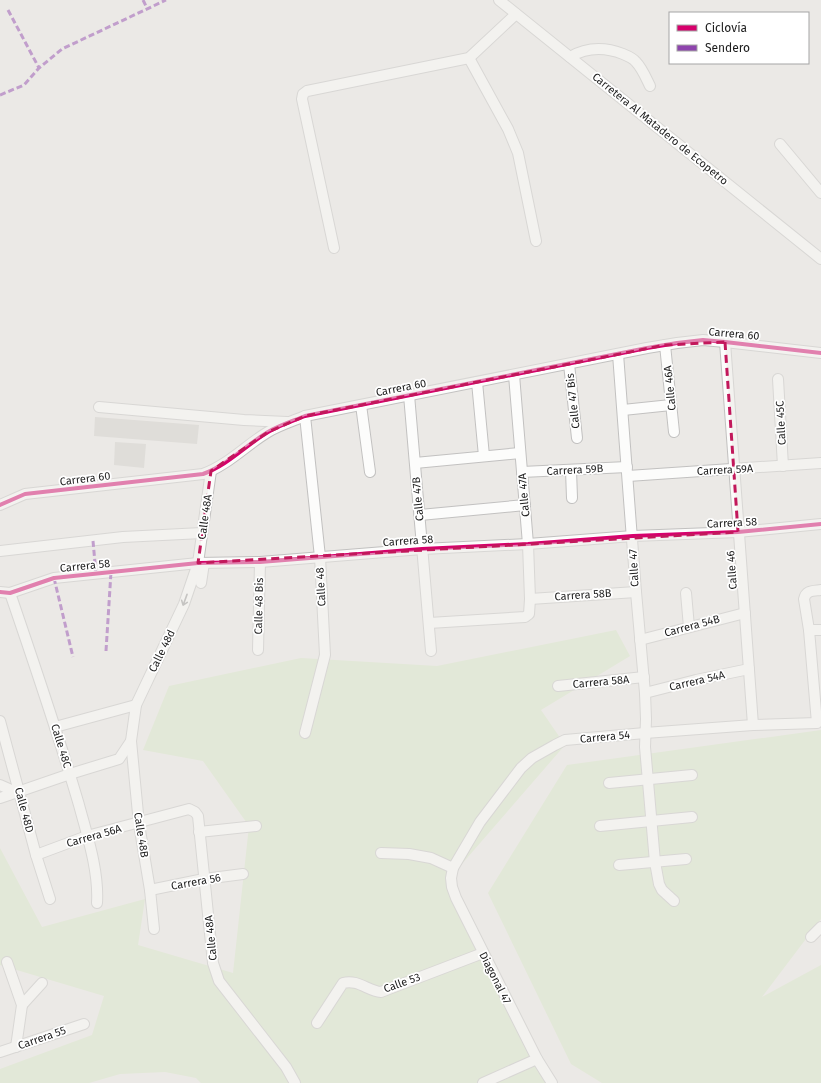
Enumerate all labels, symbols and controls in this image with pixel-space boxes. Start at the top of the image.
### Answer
legend [669,12,809,64]
text: Ciclovía [705,21,747,35]
text: Sendero [705,41,750,55]
street label: Carretera Al Matadero de Ecopetro [589,70,731,188]
street label: Carrera 60 [708,325,760,343]
street label: Calle 46A [661,364,679,411]
street label: Calle 47 Bis [564,373,582,429]
street label: Carrera 60 [375,377,427,399]
street label: Calle 45C [773,400,789,446]
street label: Carrera 59B [546,462,604,478]
street label: Carrera 59A [697,462,754,478]
street label: Carrera 60 [59,469,111,489]
street label: Calle 47A [516,472,532,517]
street label: Calle 47B [410,476,426,522]
street label: Calle 48A [195,493,215,540]
street label: Carrera 58 [706,515,758,531]
street label: Carrera 58 [382,533,434,549]
street label: Calle 47 [627,549,641,587]
street label: Calle 46 [724,550,740,590]
street label: Carrera 58 [59,557,111,575]
street label: Calle 48 [313,567,329,607]
street label: Calle 48 Bis [252,577,266,635]
street label: Carrera 58B [554,586,612,603]
one-way arrow [181,594,189,606]
street label: Carrera 54B [663,612,722,640]
street label: Calle 48d [146,628,178,674]
street label: Carrera 54A [668,668,727,694]
street label: Carrera 58A [572,673,631,691]
street label: Calle 48C [48,722,74,770]
street label: Carrera 54 [579,728,631,746]
street label: Calle 48D [12,786,36,834]
street label: Calle 48B [131,811,151,859]
street label: Carrera 56A [65,822,124,850]
street label: Carrera 56 [170,871,222,893]
street label: Calle 48A [202,914,220,961]
street label: Diagonal 47 [476,950,514,1006]
street label: Calle 53 [382,970,422,996]
street label: Carrera 55 [16,1024,68,1052]

